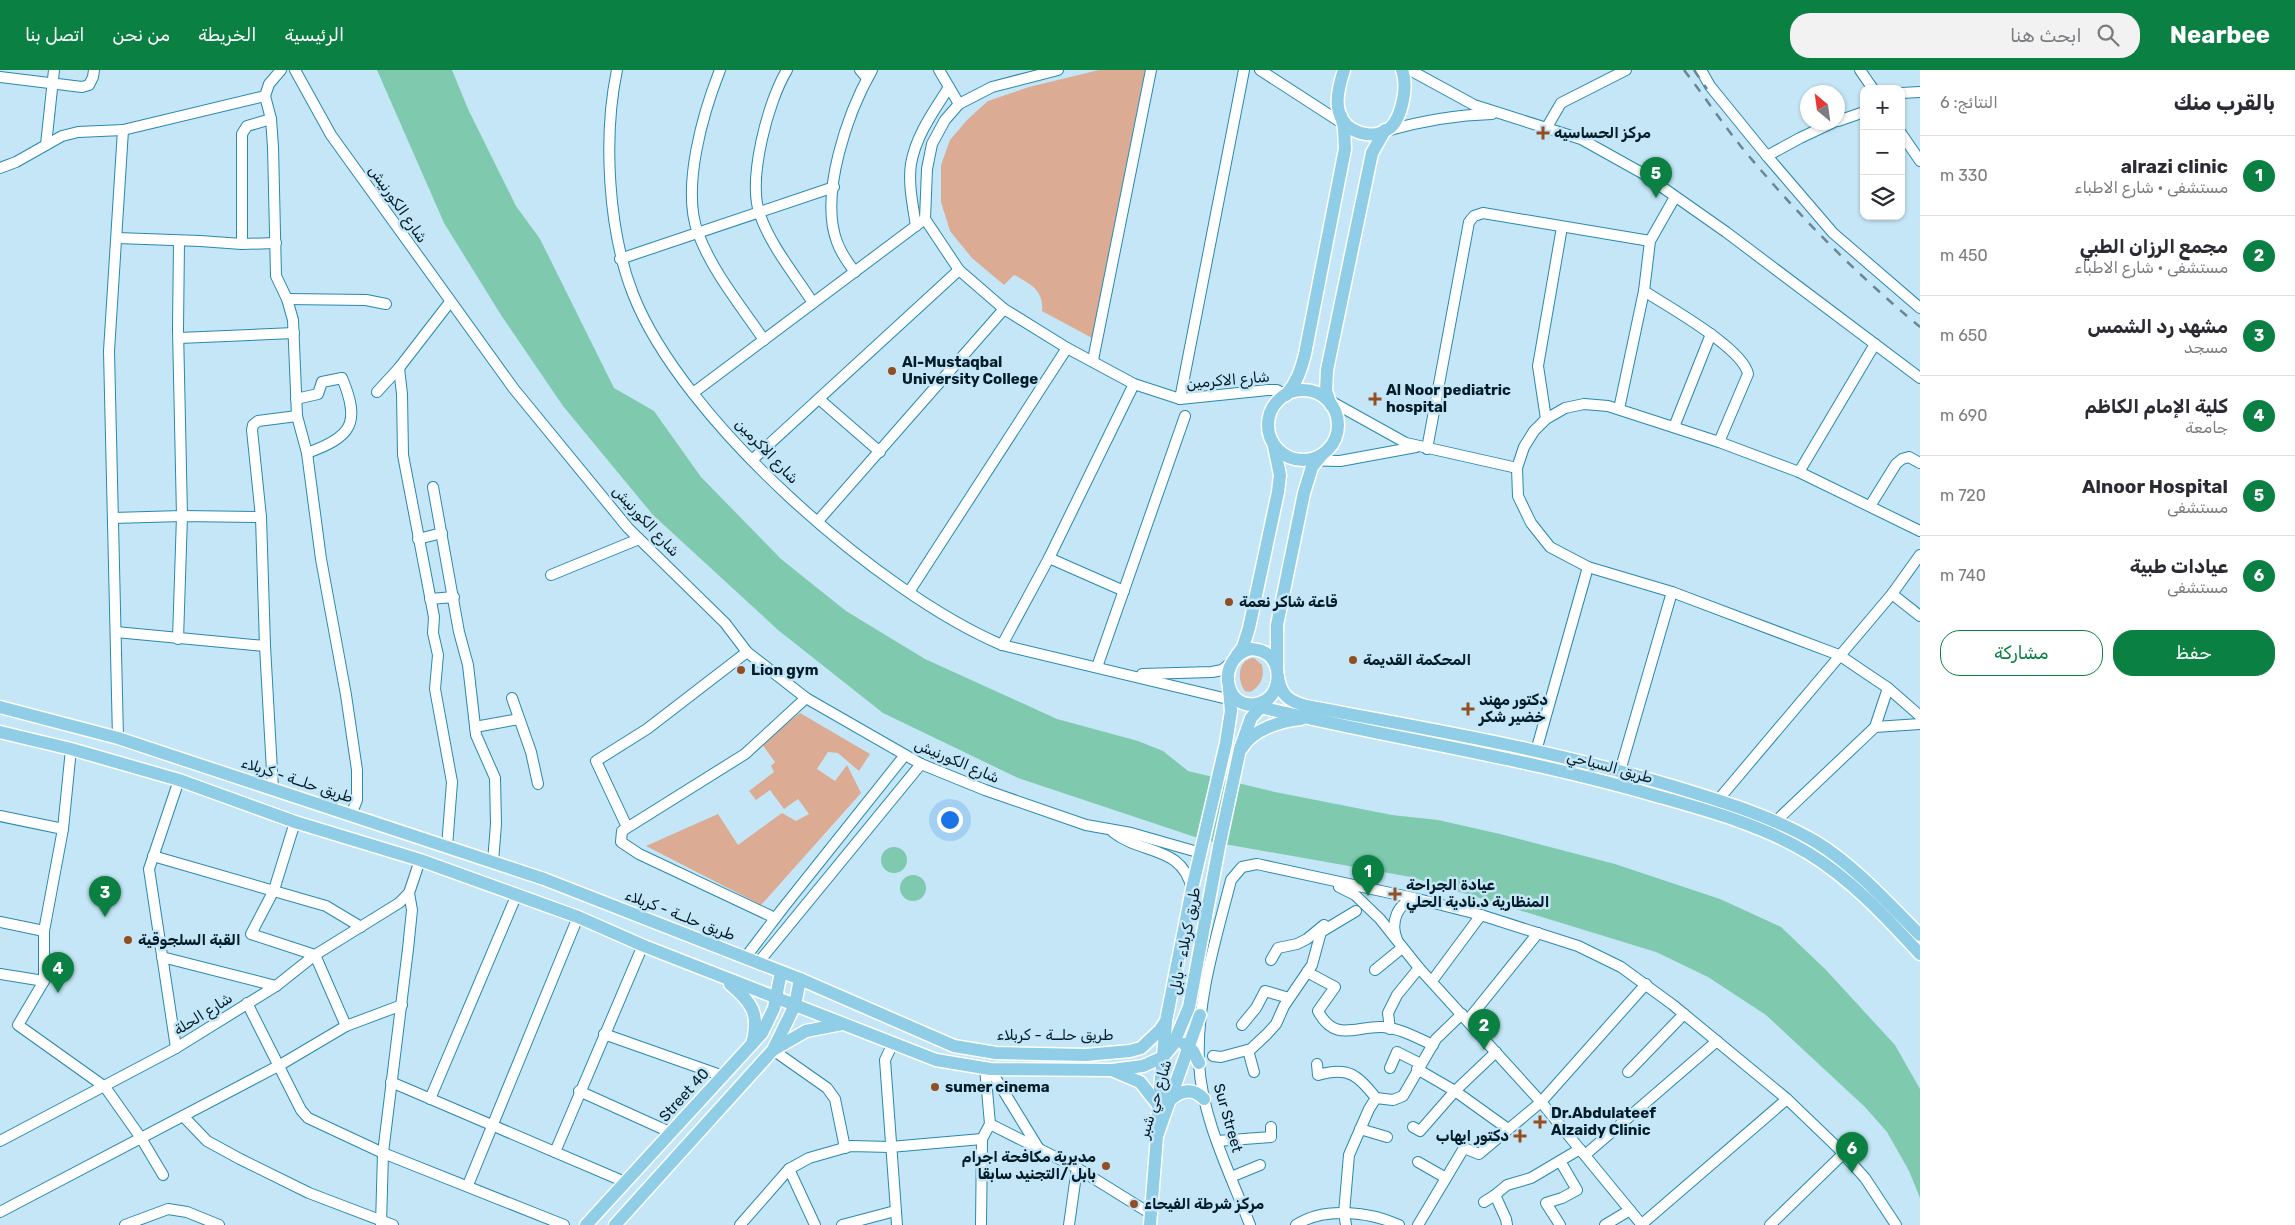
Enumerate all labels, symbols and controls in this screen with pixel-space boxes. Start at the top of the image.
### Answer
search box [1790,13,2140,58]
icon: search [2094,21,2122,49]
text: Nearbee [2170,21,2270,49]
text: اتصل بنا [25,24,84,46]
text: من نحن [112,24,170,46]
text: الخريطة [198,24,256,46]
text: الرئيسية [284,24,344,46]
text: ابحث هنا [2010,24,2082,47]
north arrow [1800,85,1845,130]
map controls [1860,85,1905,220]
button: + [1860,85,1905,130]
text: بالقرب منك [2174,90,2275,115]
text: النتائج: 6 [1940,93,1998,112]
place label: مركز الحساسيه [1554,124,1651,142]
marker: مركز الحساسيه [1536,126,1550,140]
button: − [1860,130,1905,175]
text: alrazi clinic [2121,155,2228,178]
pin: 5 [1640,157,1672,198]
street label: شارع الكورنيش [363,162,431,247]
text: 330 m [1940,166,1988,185]
text: 1 [2255,166,2263,185]
button: layers [1860,175,1905,220]
text: مستشفى · شارع الاطباء [2074,178,2228,197]
text: مجمع الرزان الطبي [2080,235,2228,258]
text: 450 m [1940,246,1988,265]
text: 2 [2254,246,2264,265]
text: مستشفى · شارع الاطباء [2074,258,2228,277]
text: مشهد رد الشمس [2088,315,2228,338]
text: 650 m [1940,326,1987,345]
text: 3 [2254,326,2264,345]
text: مسجد [2184,338,2228,357]
place label: Al-Mustaqbal University College [902,353,1038,388]
marker: Al-Mustaqbal University College [886,365,898,377]
street label: شارع الاكرمين [1186,367,1271,395]
place label: Al Noor pediatric hospital [1386,381,1511,416]
marker: Al Noor pediatric hospital [1368,392,1382,406]
text: كلية الإمام الكاظم [2085,395,2228,418]
text: 690 m [1940,406,1987,425]
text: 4 [2254,406,2264,425]
street label: شارع الاكرمين [730,415,803,489]
text: جامعة [2185,418,2228,437]
text: Alnoor Hospital [2082,475,2228,498]
street label: شارع الكورنيش [607,482,684,562]
text: 720 m [1940,486,1986,505]
text: 5 [2254,486,2264,505]
text: مستشفى [2167,498,2228,517]
text: عيادات طبية [2130,555,2228,578]
text: 740 m [1940,566,1986,585]
text: 6 [2254,566,2264,585]
text: مستشفى [2167,578,2228,597]
place label: قاعة شاكر نعمة [1239,593,1338,611]
marker: قاعة شاكر نعمة [1223,596,1235,608]
button: مشاركة [1940,630,2103,676]
button: حفظ [2113,630,2275,676]
place label: المحكمة القديمة [1363,651,1471,669]
marker: المحكمة القديمة [1347,654,1359,666]
place label: Lion gym [751,661,818,679]
marker: Lion gym [735,664,747,676]
place label: دكتور مهند خضير شكر [1478,691,1548,726]
marker: دكتور مهند خضير شكر [1461,702,1475,716]
street label: شارع الكورنيش [911,735,1002,789]
street label: طريق السياحي [1564,747,1655,790]
street label: طريق حلــة - كربلاء [239,753,355,807]
your location [937,807,963,833]
pin: 1 [1352,855,1384,896]
pin: 3 [89,876,121,917]
place label: عيادة الجراحة المنظارية د.نادية الحلي [1406,876,1549,914]
street label: طريق حلــة - كربلاء [622,886,738,944]
street label: طريق كربلاء - بابل [1166,886,1204,996]
marker: عيادة الجراحة المنظارية د.نادية الحلي [1388,887,1402,901]
place label: القبة السلجوقية [138,931,241,949]
marker: القبة السلجوقية [122,934,134,946]
pin: 4 [42,952,74,993]
street label: شارع الحلة [170,989,237,1041]
pin: 2 [1468,1009,1500,1050]
street label: طريق حلــة - كربلاء [997,1026,1113,1044]
street label: شارع حي شبر [1134,1058,1178,1142]
street label: Street 40 [655,1064,713,1126]
place label: sumer cinema [945,1078,1050,1096]
marker: sumer cinema [929,1081,941,1093]
street label: Sur Street [1210,1082,1246,1155]
place label: Dr.Abdulateef Alzaidy Clinic [1551,1104,1656,1139]
marker: Dr.Abdulateef Alzaidy Clinic [1533,1115,1547,1129]
place label: دكتور ايهاب [1436,1127,1509,1145]
marker: دكتور ايهاب [1513,1129,1527,1143]
pin: 6 [1836,1132,1868,1173]
place label: مديرية مكافحة اجرام بابل /التجنيد سابقا [962,1148,1096,1183]
marker: مديرية مكافحة اجرام بابل /التجنيد سابقا [1100,1160,1112,1172]
place label: مركز شرطة الفيحاء [1144,1195,1264,1213]
marker: مركز شرطة الفيحاء [1128,1198,1140,1210]

